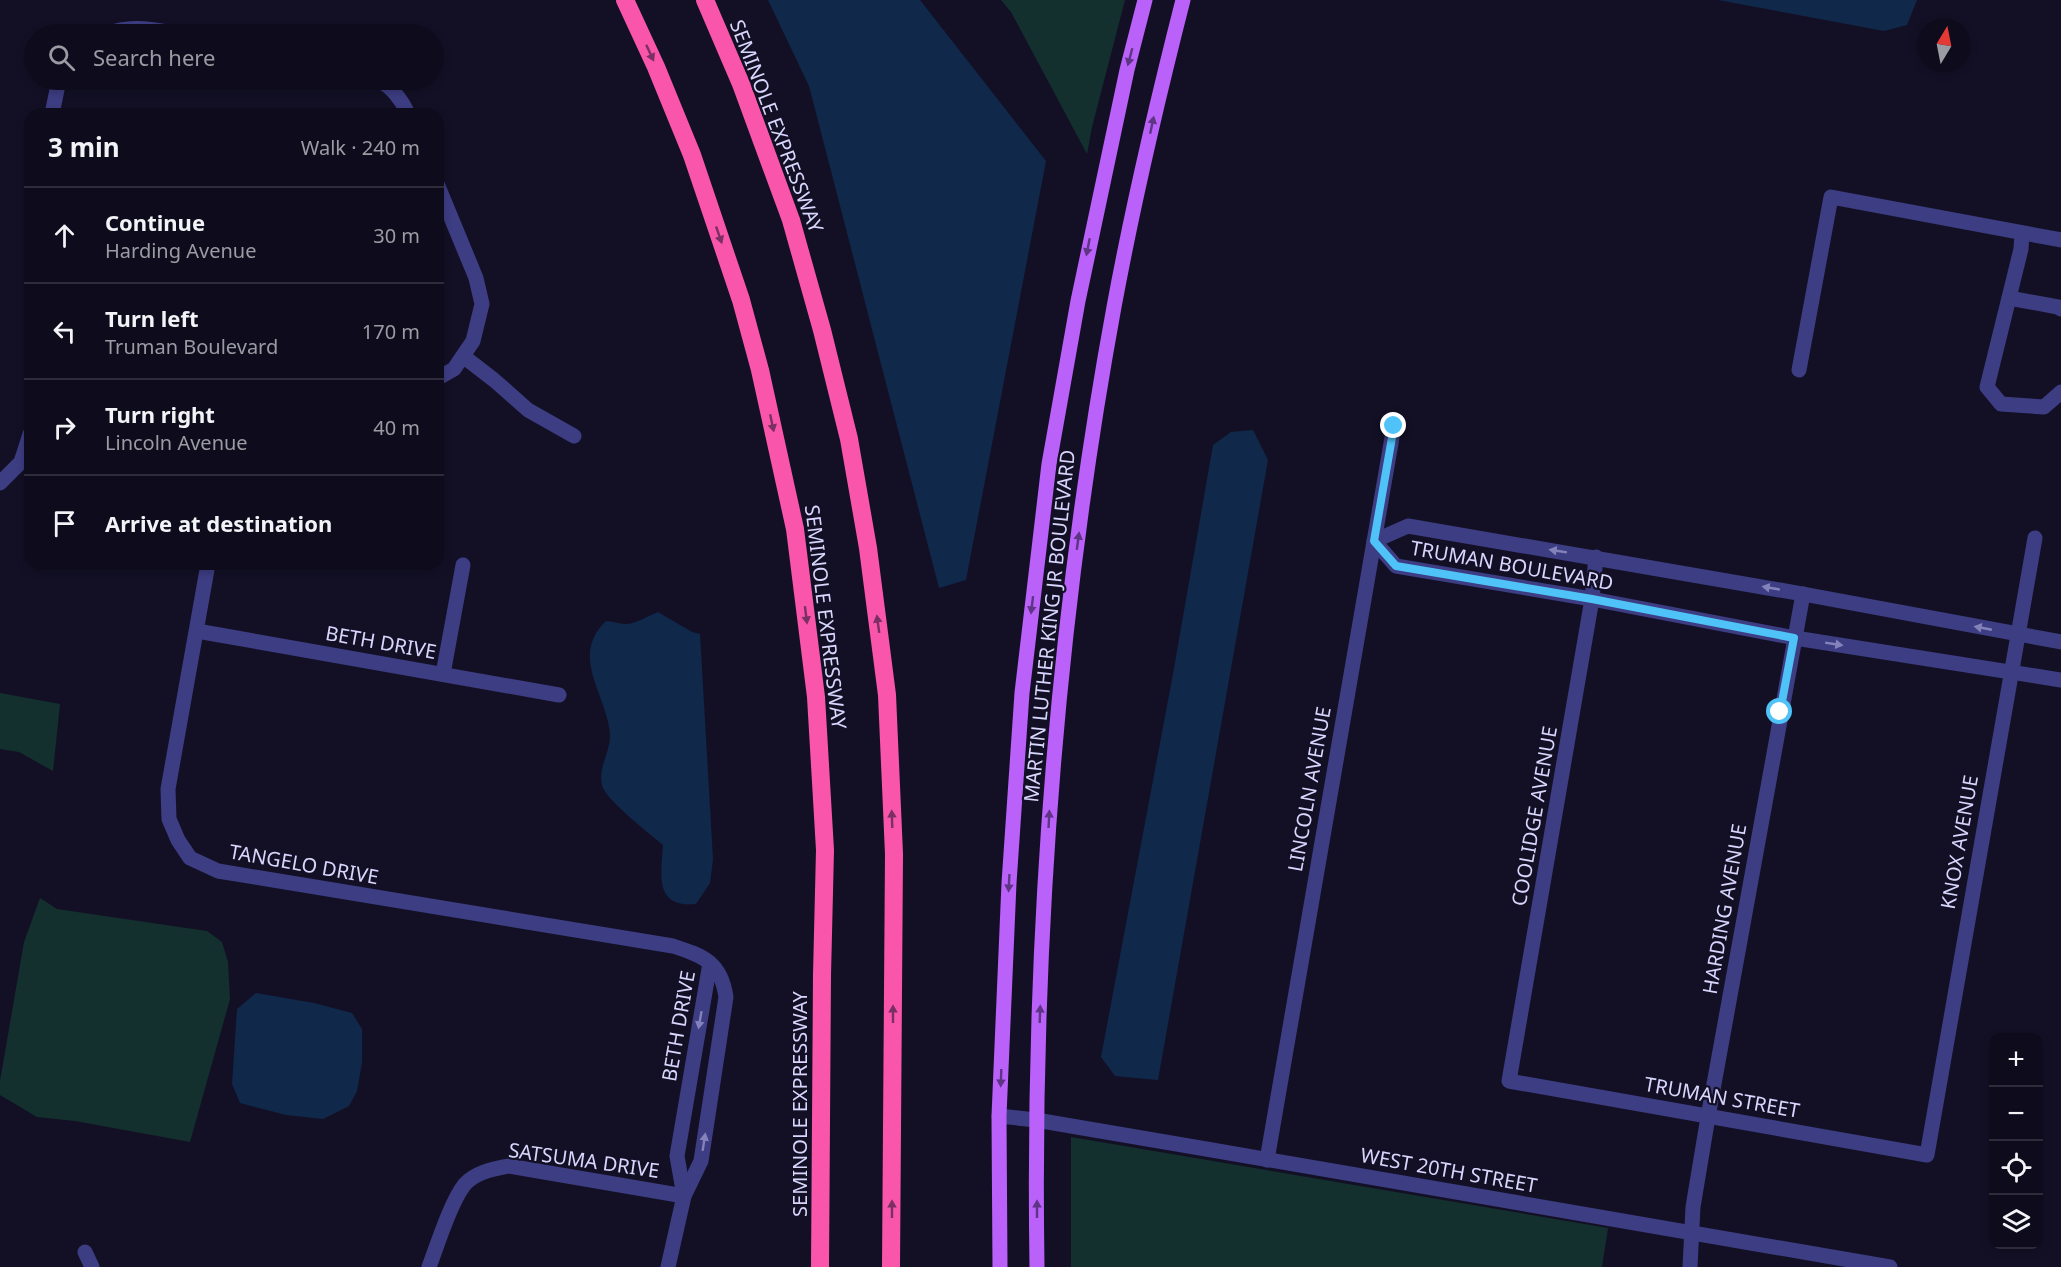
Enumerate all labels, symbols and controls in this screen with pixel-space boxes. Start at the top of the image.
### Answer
street label: SEMINOLE EXPRESSWAY [724,16,830,237]
north arrow [1917,18,1971,72]
search box [24,24,444,90]
icon: search [45,41,78,74]
text: Search here [93,42,215,72]
one-way arrow [645,44,654,61]
one-way arrow [1125,47,1135,66]
one-way arrow [1148,116,1157,135]
text: 3 min [48,129,120,165]
text: Walk · 240 m [301,134,420,161]
text: Continue [105,207,205,237]
icon: ahead [48,219,81,252]
text: 30 m [373,222,420,249]
one-way arrow [715,226,724,244]
text: Harding Avenue [105,237,256,264]
one-way arrow [1083,238,1092,257]
text: Turn left [105,303,199,333]
icon: left [48,315,81,348]
text: 170 m [362,318,420,345]
text: Truman Boulevard [105,333,278,360]
text: Turn right [105,399,215,429]
icon: right [48,411,81,444]
route end [1380,412,1406,438]
one-way arrow [768,413,777,432]
text: 40 m [373,414,420,441]
text: Lincoln Avenue [105,429,248,456]
street label: MARTIN LUTHER KING JR BOULEVARD [1017,448,1081,804]
street label: SEMINOLE EXPRESSWAY [799,503,853,731]
icon: arrive [48,507,81,540]
text: Arrive at destination [105,508,332,538]
one-way arrow [1073,532,1082,551]
street label: TRUMAN BOULEVARD [1409,534,1615,596]
one-way arrow [1548,546,1567,555]
one-way arrow [1761,583,1780,592]
one-way arrow [1027,596,1037,615]
one-way arrow [801,605,810,624]
one-way arrow [873,615,883,634]
street label: BETH DRIVE [323,619,439,665]
one-way arrow [1973,623,1992,632]
one-way arrow [1825,639,1844,648]
route start [1766,698,1792,724]
street label: LINCOLN AVENUE [1281,704,1337,874]
street label: COOLIDGE AVENUE [1505,724,1563,908]
street label: KNOX AVENUE [1934,773,1984,911]
one-way arrow [888,809,897,828]
one-way arrow [1045,809,1054,828]
street label: HARDING AVENUE [1696,822,1752,996]
street label: TANGELO DRIVE [227,838,381,890]
one-way arrow [1004,874,1013,893]
street label: BETH DRIVE [655,968,701,1084]
street label: SEMINOLE EXPRESSWAY [786,990,813,1217]
one-way arrow [888,1004,898,1023]
one-way arrow [1036,1004,1045,1023]
one-way arrow [695,1011,704,1030]
map controls [1989,1033,2043,1249]
button: + [1989,1033,2043,1087]
one-way arrow [996,1069,1005,1088]
street label: TRUMAN STREET [1642,1070,1802,1124]
button: − [1989,1087,2043,1141]
one-way arrow [699,1132,708,1151]
street label: SATSUMA DRIVE [507,1136,661,1184]
street label: WEST 20TH STREET [1359,1141,1539,1199]
button: locate [1989,1141,2043,1195]
button: layers [1989,1195,2043,1249]
one-way arrow [887,1199,897,1218]
one-way arrow [1032,1199,1042,1218]

